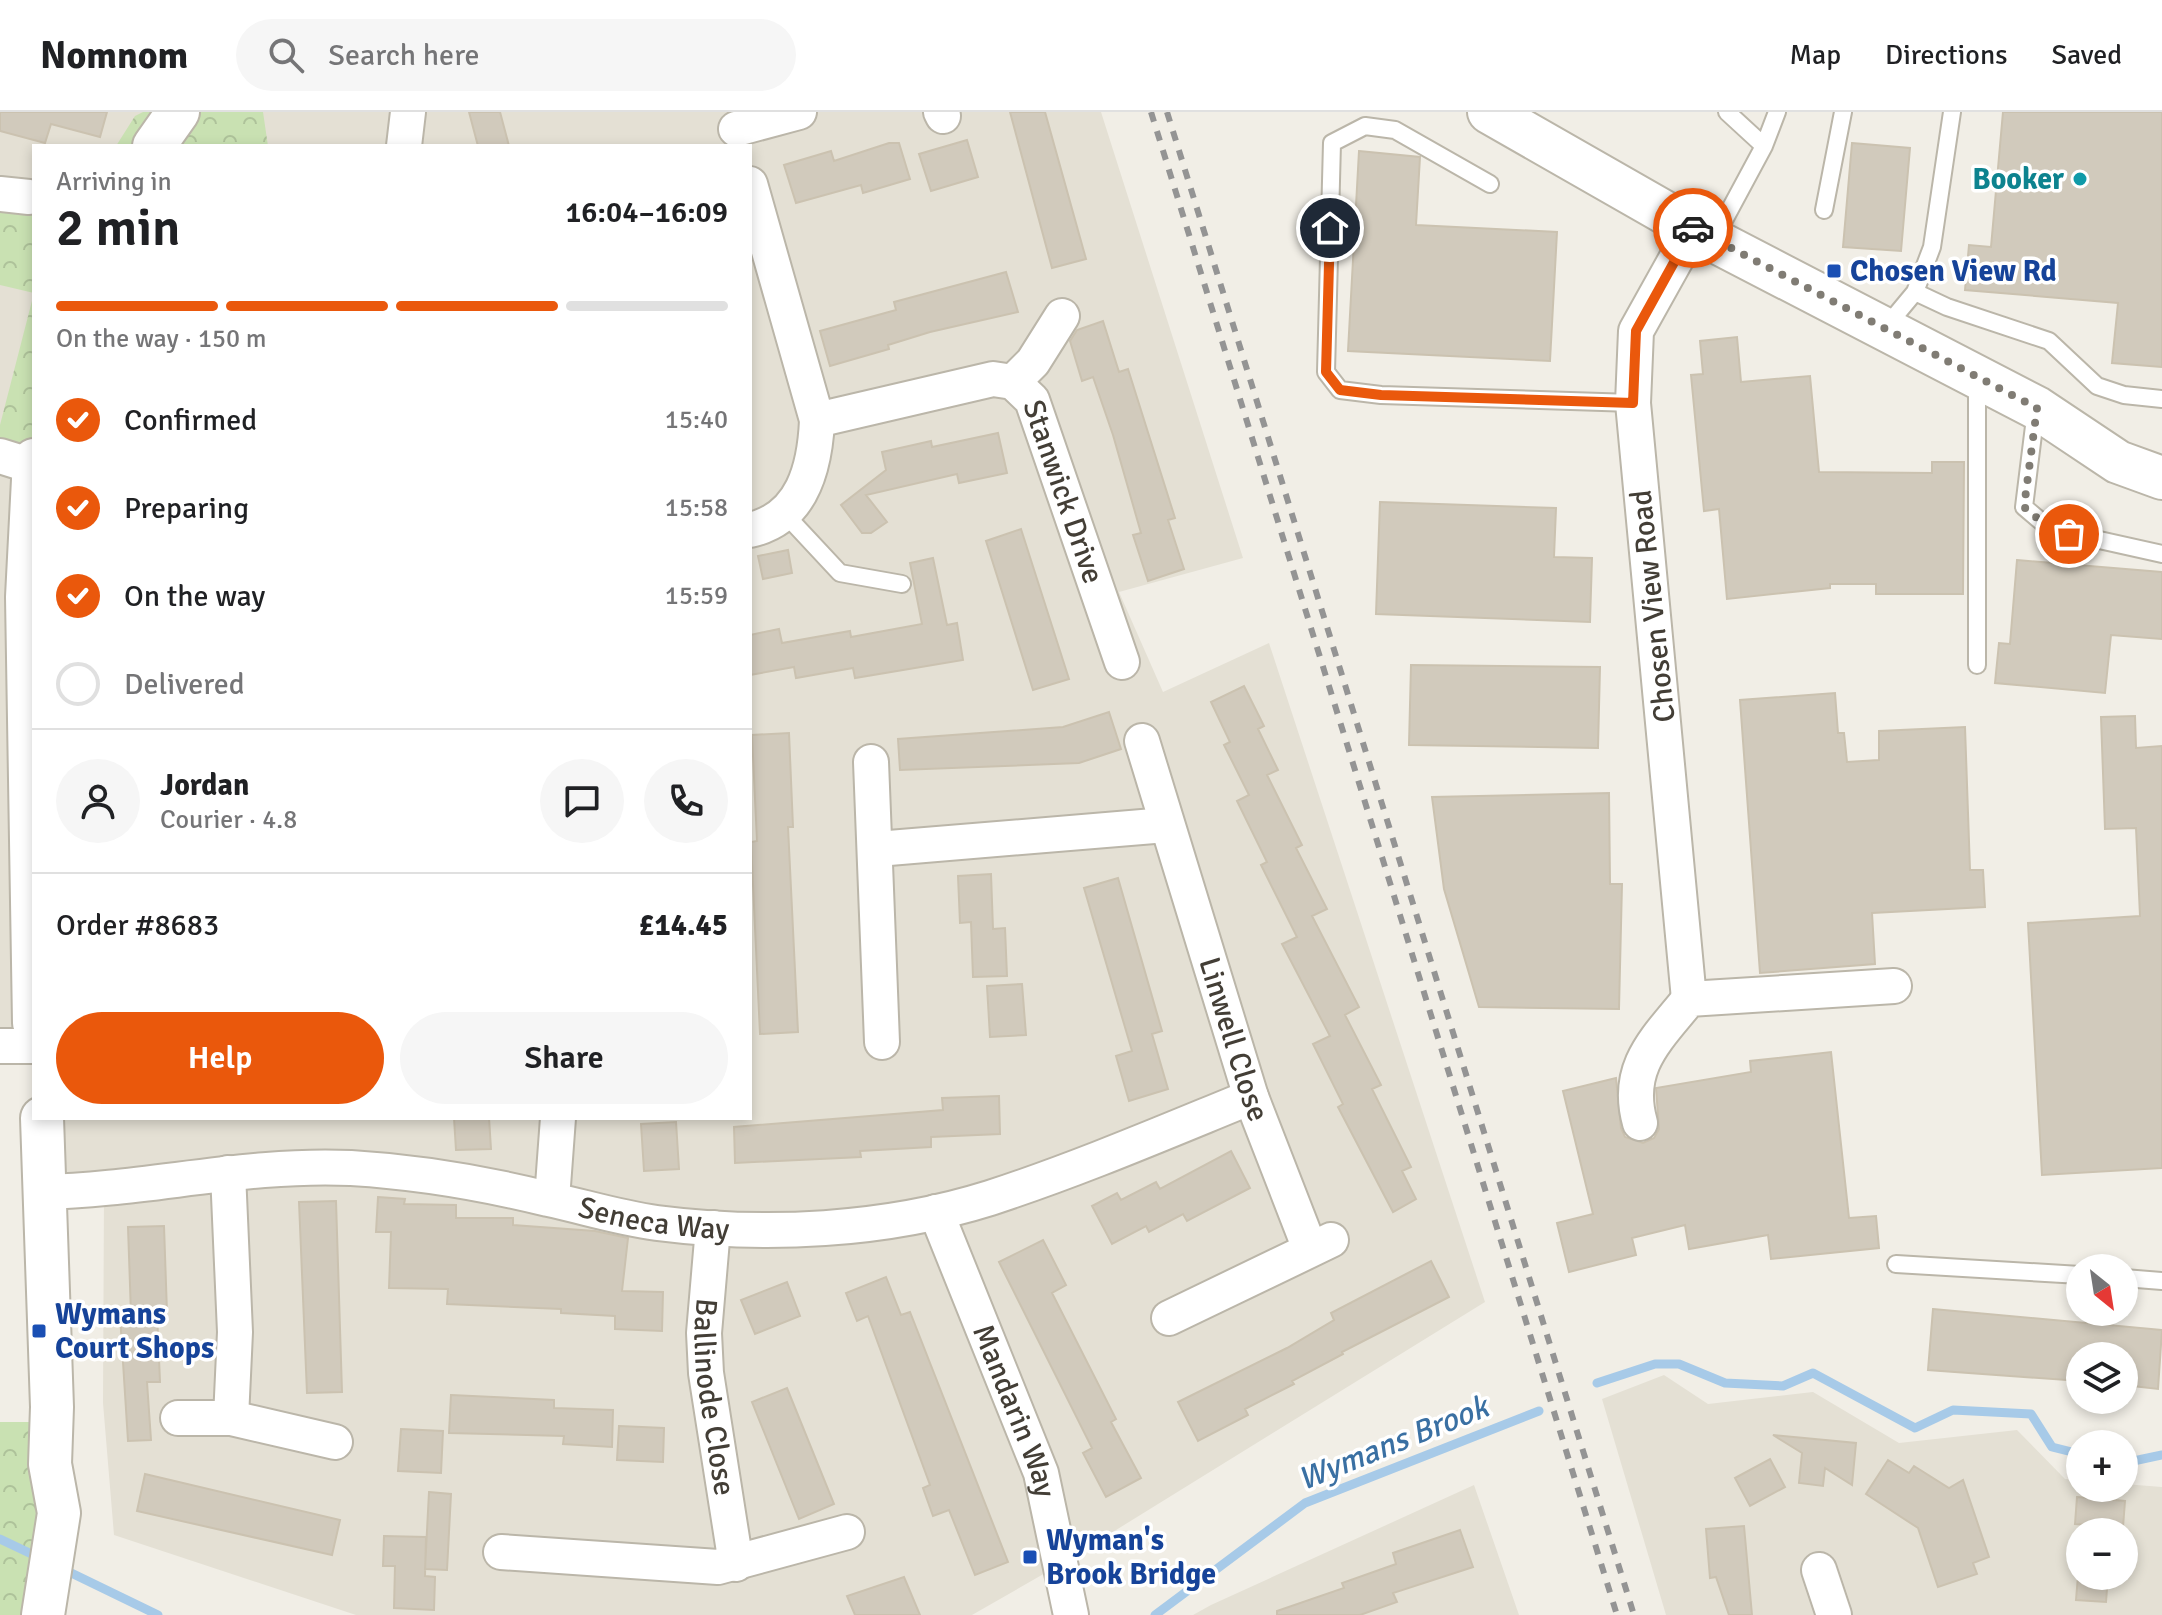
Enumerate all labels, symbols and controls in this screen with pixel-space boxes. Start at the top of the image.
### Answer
search box [236,19,796,91]
text: Nomnom [40,32,188,79]
icon: search [264,33,308,77]
text: Search here [328,37,480,74]
text: Map [1789,38,1841,72]
text: Directions [1885,38,2007,72]
text: Saved [2051,38,2122,72]
place label: Booker [1972,161,2064,198]
text: Arriving in [56,166,172,198]
marker: Booker [2071,170,2089,188]
courier [1653,188,1733,268]
text: 16:04–16:09 [565,194,728,231]
pin [1296,194,1364,262]
text: 2 min [56,196,181,260]
icon: home [1308,206,1352,250]
icon: car [1671,206,1715,250]
place label: Chosen View Rd [1850,253,2057,290]
marker: Chosen View Rd [1825,262,1843,280]
text: On the way · 150 m [56,323,266,355]
street label: Stanwick Drive [1015,395,1112,588]
icon: check [56,398,100,442]
text: Confirmed [124,402,257,439]
text: 15:40 [665,404,728,436]
icon: check [56,486,100,530]
street label: Chosen View Road [1622,488,1684,724]
text: Preparing [124,490,249,527]
text: 15:58 [665,492,728,524]
pin [2035,500,2103,568]
icon: bag [2047,512,2091,556]
icon: check [56,574,100,618]
text: On the way [124,578,265,615]
text: 15:59 [665,580,728,612]
text: Delivered [124,666,245,703]
button: person [56,759,140,843]
button: chat [540,759,624,843]
button: phone [644,759,728,843]
text: Jordan [160,767,249,804]
text: Courier · 4.8 [160,804,297,836]
text: Order #8683 [56,907,219,944]
text: £14.45 [638,907,728,944]
street label: Linwell Close [1191,953,1277,1127]
button: Help [56,1012,384,1104]
button: Share [400,1012,728,1104]
street label: Seneca Way [575,1188,730,1248]
north arrow [2066,1254,2138,1326]
map controls [2066,1254,2138,1590]
place label: Wymans Court Shops [55,1296,214,1367]
street label: Ballinode Close [685,1297,743,1498]
street label: Mandarin Way [965,1319,1064,1500]
marker: Wymans Court Shops [30,1322,48,1340]
button: layers [2066,1342,2138,1414]
water label: Wymans Brook [1292,1386,1497,1499]
button: + [2066,1430,2138,1502]
button: − [2066,1518,2138,1590]
place label: Wyman's Brook Bridge [1046,1522,1216,1593]
marker: Wyman's Brook Bridge [1021,1548,1039,1566]

